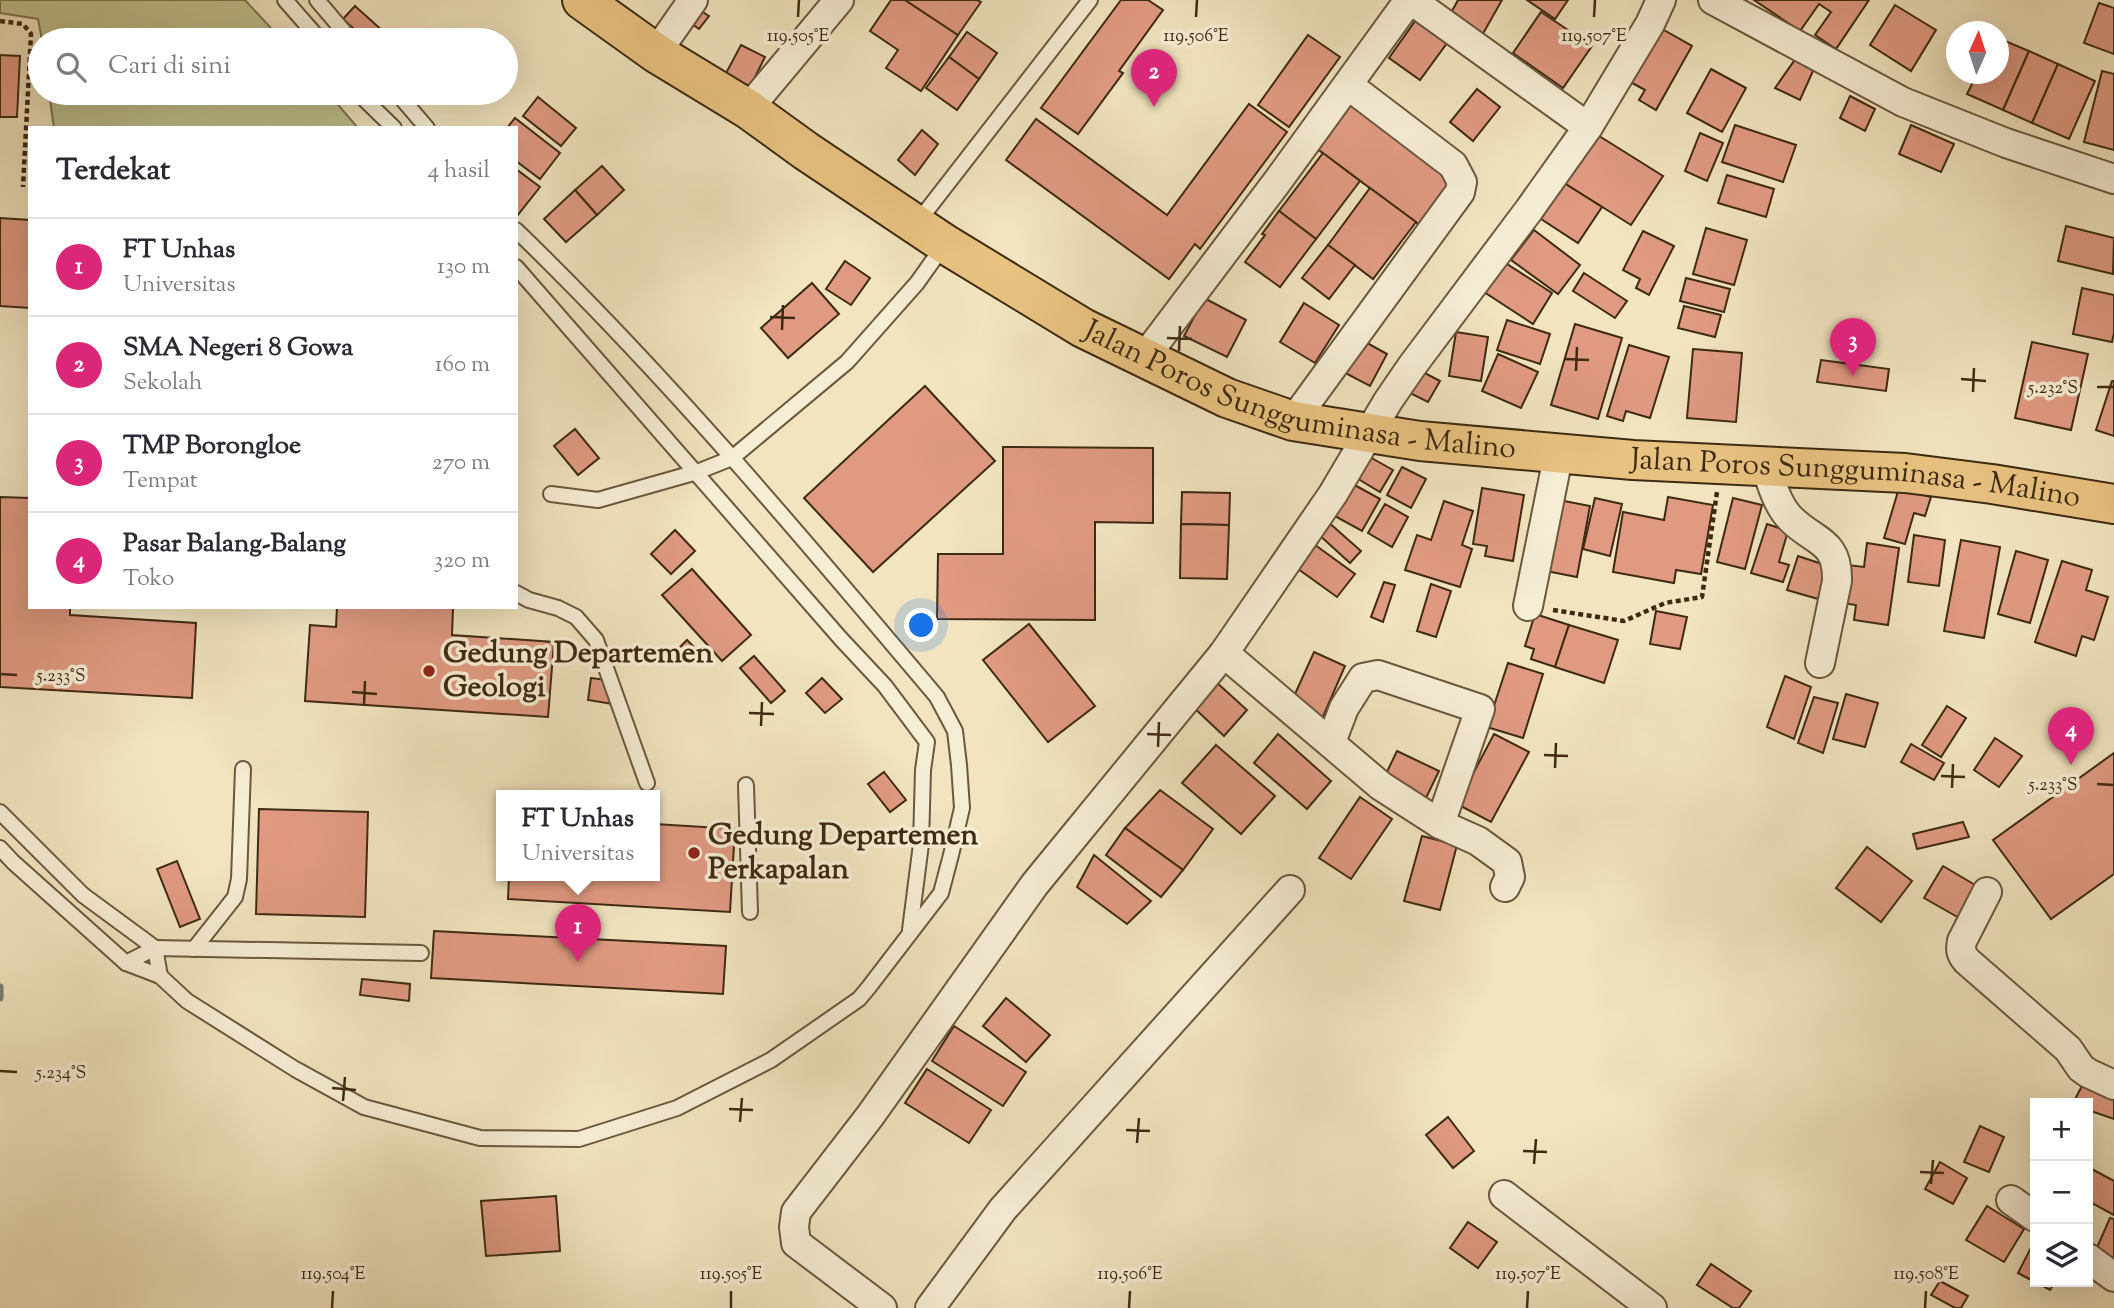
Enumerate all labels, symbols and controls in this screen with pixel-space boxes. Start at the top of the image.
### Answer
north arrow [1946,21,2009,84]
text: 119.505°E [767,24,829,50]
text: 119.506°E [1163,24,1229,50]
text: 119.507°E [1561,24,1627,50]
search box [28,28,518,105]
icon: search [52,48,90,86]
text: Cari di sini [108,48,231,85]
pin: 2 [1131,49,1177,107]
text: Terdekat [56,150,170,193]
text: 4 hasil [427,155,490,188]
text: FT Unhas [123,232,235,269]
text: 1 [75,251,83,284]
text: 130 m [437,251,490,284]
text: Universitas [123,269,235,302]
street label: Jalan Poros Sungguminasa - Malino [1075,309,1518,471]
pin: 3 [1830,318,1876,376]
text: SMA Negeri 8 Gowa [123,330,353,367]
text: 2 [74,349,84,382]
text: 160 m [435,349,490,382]
text: Sekolah [123,367,202,400]
text: 5.232°S [2027,376,2078,402]
text: TMP Borongloe [123,428,301,465]
street label: Jalan Poros Sungguminasa - Malino [1628,438,2084,520]
text: 3 [74,447,84,480]
text: 270 m [432,447,490,480]
text: Tempat [123,465,198,498]
text: Pasar Balang-Balang [123,526,346,563]
text: 4 [73,545,85,578]
text: 320 m [434,545,490,578]
text: Toko [123,563,174,596]
your location [904,608,938,642]
place label: Gedung Departemen Geologi [443,633,713,710]
marker: Gedung Departemen Geologi [421,663,437,679]
text: 5.233°S [36,664,85,690]
pin: 4 [2048,707,2094,765]
text: 5.233°S [2028,773,2077,799]
popup [496,790,660,881]
text: FT Unhas [522,801,634,838]
place label: Gedung Departemen Perkapalan [708,815,978,892]
text: Universitas [522,838,634,871]
marker: Gedung Departemen Perkapalan [686,845,702,861]
pin: 1 [555,904,601,962]
text: 5.234°S [35,1061,86,1087]
map controls [2030,1098,2093,1287]
button: + [2030,1098,2093,1161]
button: − [2030,1161,2093,1224]
button: layers [2030,1224,2093,1287]
text: 119.504°E [301,1262,365,1288]
text: 119.505°E [700,1262,762,1288]
text: 119.506°E [1097,1262,1163,1288]
text: 119.507°E [1495,1262,1561,1288]
text: 119.508°E [1893,1262,1959,1288]

